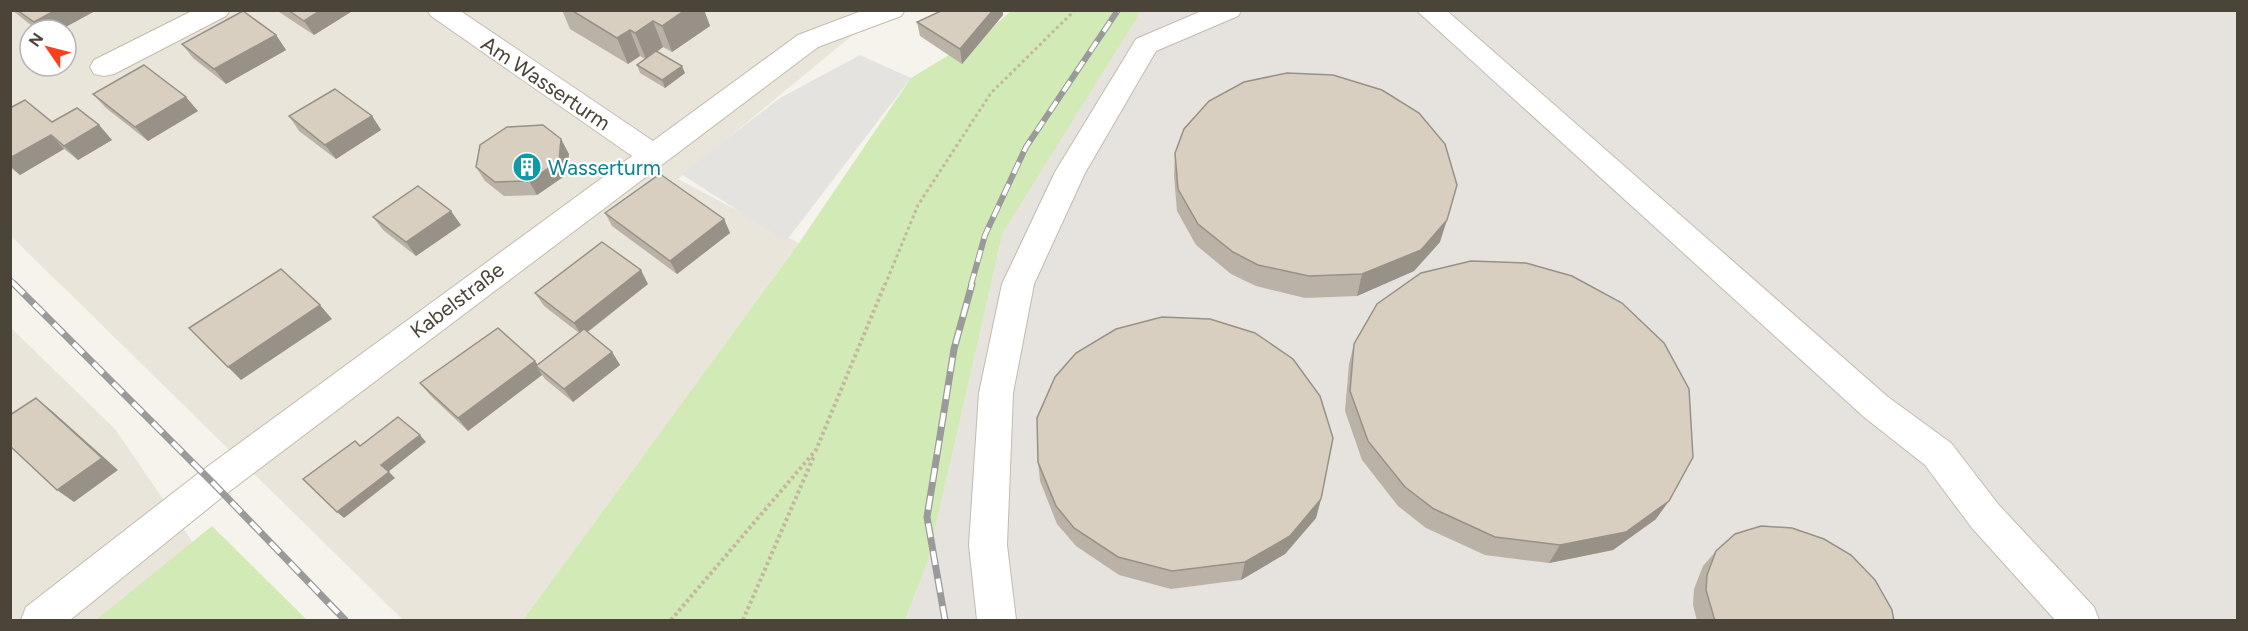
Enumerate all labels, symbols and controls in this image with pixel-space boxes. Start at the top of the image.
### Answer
north arrow [18,18,78,78]
text: N [25,29,47,50]
street label: Am Wasserturm [477,31,615,135]
building icon: Wasserturm [511,151,543,183]
place label: Wasserturm [548,155,661,180]
street label: Kabelstraße [405,257,509,343]

